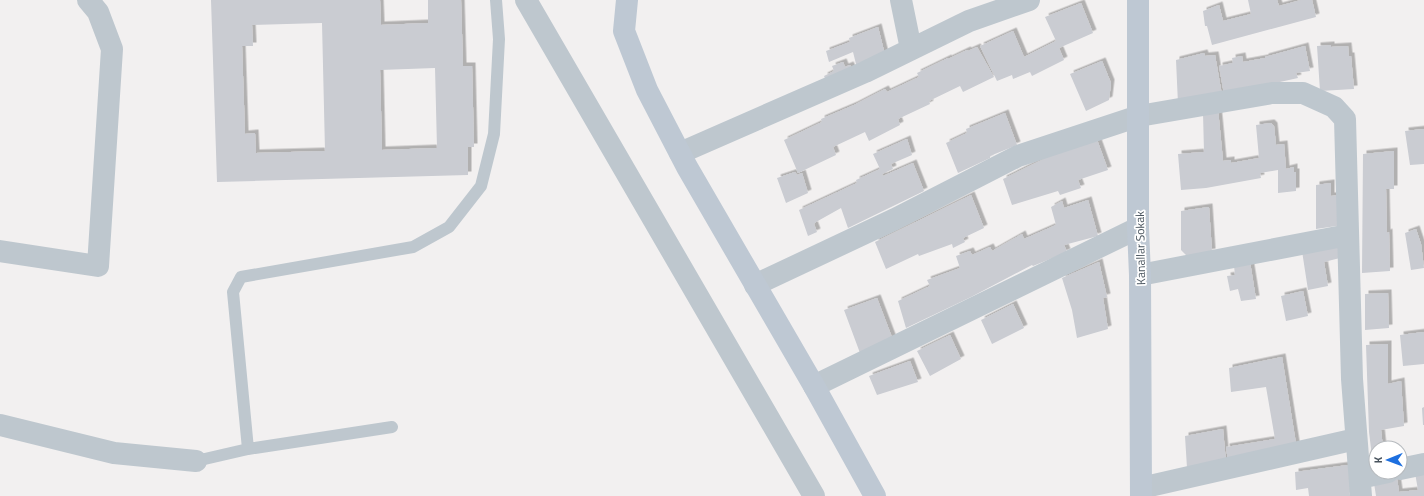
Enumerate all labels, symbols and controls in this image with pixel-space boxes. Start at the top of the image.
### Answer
street label: Kanallar Sokak [1130,211,1150,285]
north arrow [1368,440,1408,480]
text: K [1370,456,1386,464]

